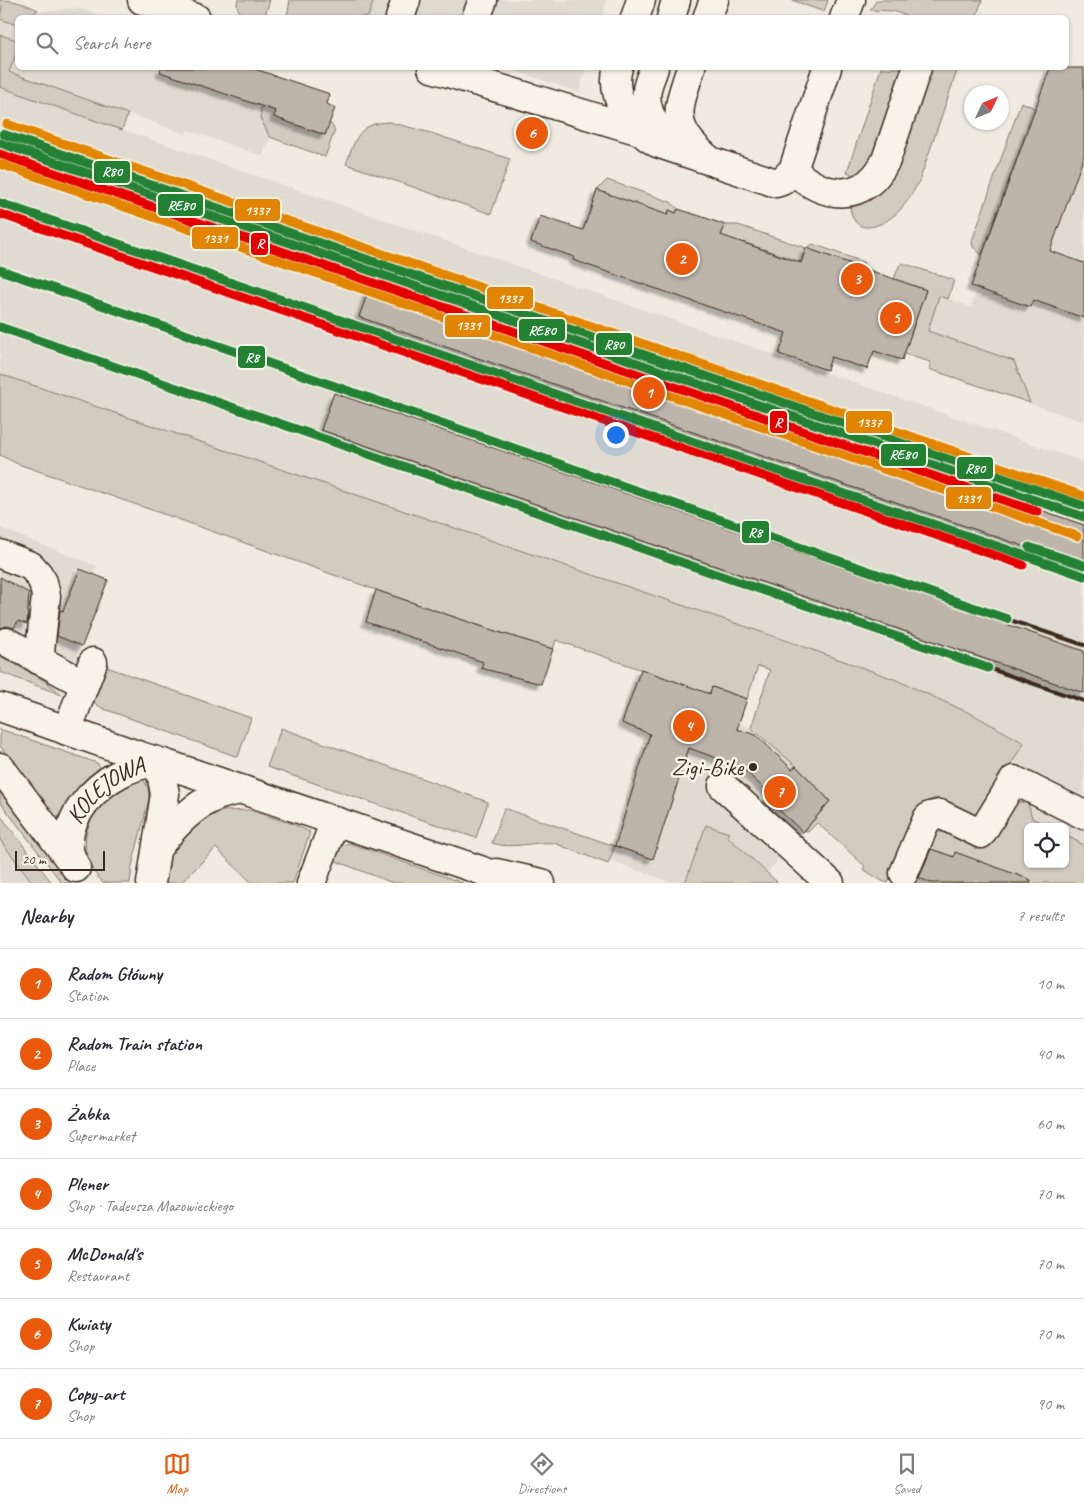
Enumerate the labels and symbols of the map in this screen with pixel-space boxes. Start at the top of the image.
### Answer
north arrow [964,85,1009,130]
pin: 6 [516,114,548,152]
line badge: R80 [93,160,131,184]
text: R80 [102,163,124,180]
line badge: RE80 [157,193,204,217]
text: RE80 [167,197,196,214]
line badge: 1337 [234,198,281,222]
text: 1337 [244,202,271,219]
line badge: 1331 [191,226,239,250]
text: 1331 [202,230,229,247]
line badge: R [250,232,269,256]
text: R [256,235,266,252]
pin: 2 [666,240,698,278]
pin: 3 [841,260,873,298]
line badge: 1337 [486,286,534,310]
text: 1337 [497,290,524,307]
pin: 5 [880,299,912,337]
line badge: 1331 [444,314,491,338]
text: 1331 [455,317,482,334]
line badge: RE80 [518,318,566,342]
text: RE80 [528,322,557,339]
line badge: R80 [595,332,633,356]
text: R80 [604,336,626,353]
line badge: R8 [237,345,266,369]
text: R8 [245,349,261,366]
pin: 1 [633,374,665,412]
line badge: R [769,410,788,434]
line badge: 1337 [845,410,893,434]
text: R [774,414,784,431]
text: 1337 [856,414,883,431]
your location [603,422,629,448]
line badge: RE80 [880,443,927,467]
text: RE80 [889,446,918,463]
line badge: R80 [956,456,994,480]
text: R80 [965,460,987,477]
line badge: 1331 [945,486,992,510]
text: 1331 [955,490,982,507]
line badge: R8 [741,520,770,544]
text: R8 [748,524,764,541]
pin: 4 [673,707,705,745]
street label: KOLEJOWA [60,749,149,829]
place label: Zigi-Bike [671,752,745,782]
marker: Zigi-Bike [747,761,759,773]
pin: 7 [764,773,796,811]
scale bar [15,848,105,871]

